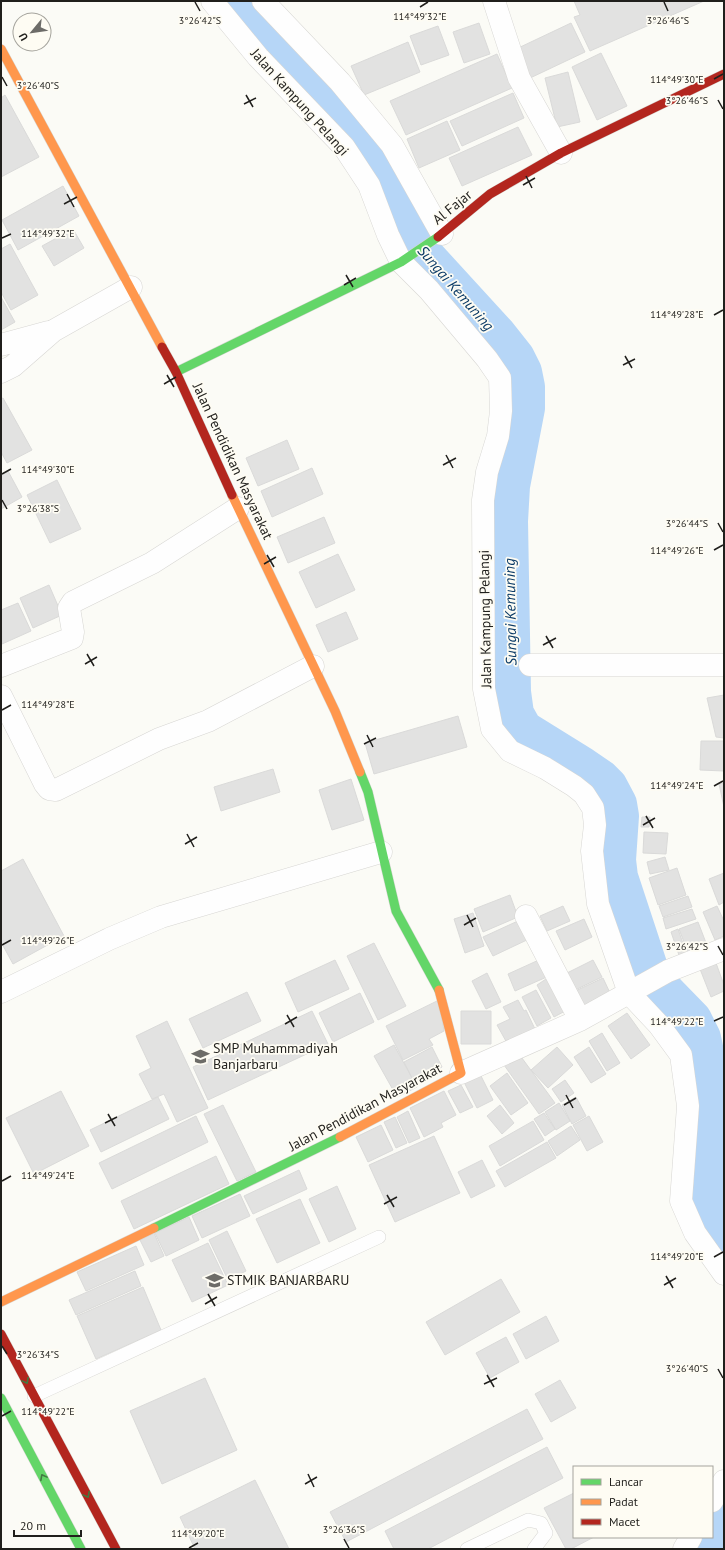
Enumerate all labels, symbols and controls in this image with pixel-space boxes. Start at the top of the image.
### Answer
text: 114°49'32"E [393,10,447,23]
north arrow [12,12,52,52]
text: 3°26'42"S [179,14,221,27]
text: 3°26'46"S [647,14,689,27]
text: U [15,30,31,43]
street label: Jalan Kampung Pelangi [246,44,353,159]
text: 114°49'30"E [650,73,704,86]
text: 3°26'40"S [17,79,59,92]
text: 3°26'46"S [666,94,708,107]
street label: Al Fajar [429,185,476,228]
text: 114°49'32"E [21,227,75,240]
water label: Sungai Kemuning [414,241,499,335]
text: 114°49'28"E [650,308,704,321]
street label: Jalan Pendidikan Masyarakat [188,379,277,542]
text: 114°49'30"E [21,463,75,476]
text: 3°26'38"S [17,502,59,515]
text: 3°26'44"S [666,517,708,530]
text: 114°49'26"E [650,544,704,557]
street label: Jalan Kampung Pelangi [475,550,495,689]
water label: Sungai Kemuning [500,558,520,666]
text: 114°49'28"E [21,698,75,711]
text: 114°49'24"E [650,779,704,792]
text: 114°49'26"E [21,934,75,947]
text: 3°26'42"S [666,940,708,953]
text: 114°49'22"E [650,1015,704,1028]
place label: SMP Muhammadiyah Banjarbaru [213,1039,338,1073]
school or university icon: SMP Muhammadiyah Banjarbaru [190,1046,210,1066]
street label: Jalan Pendidikan Masyarakat [285,1059,445,1155]
text: 114°49'24"E [21,1169,75,1182]
text: 114°49'20"E [650,1250,704,1263]
school or university icon: STMIK BANJARBARU [204,1270,224,1290]
place label: STMIK BANJARBARU [227,1271,349,1289]
text: 3°26'34"S [17,1348,59,1361]
text: 3°26'40"S [666,1362,708,1375]
one-way arrow [21,1377,29,1384]
text: 114°49'22"E [21,1405,75,1418]
legend [573,1466,713,1538]
one-way arrow [41,1474,48,1482]
text: Lancar [609,1474,643,1489]
one-way arrow [83,1491,90,1498]
text: Padat [609,1494,638,1509]
scale bar [14,1512,81,1538]
text: Macet [609,1514,640,1529]
text: 20 m [20,1518,46,1533]
text: 3°26'36"S [323,1523,365,1536]
text: 114°49'20"E [171,1527,225,1540]

